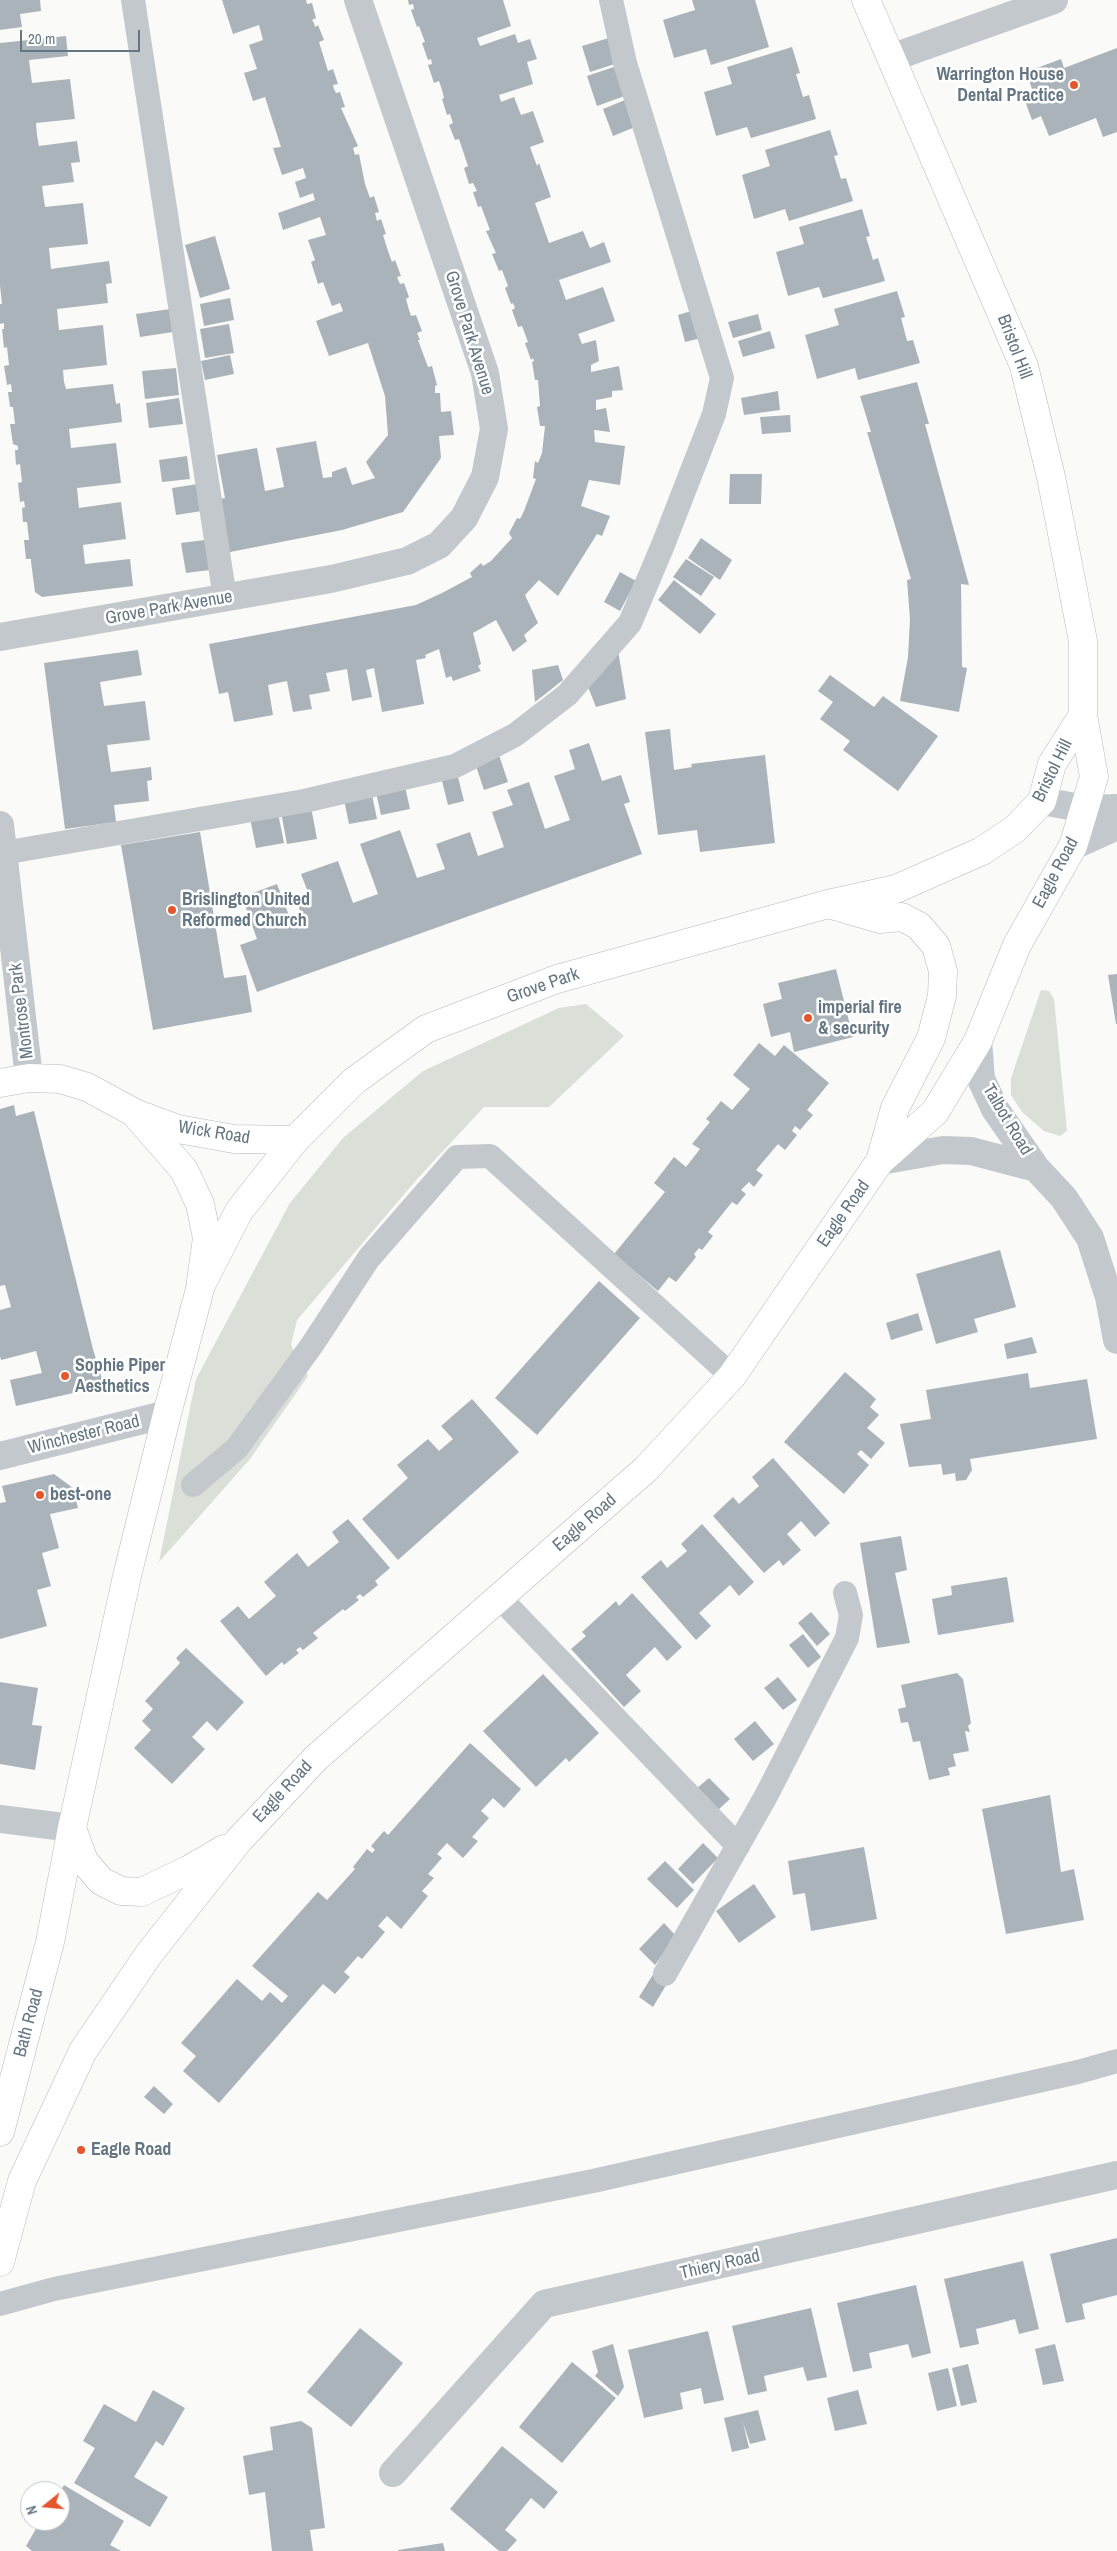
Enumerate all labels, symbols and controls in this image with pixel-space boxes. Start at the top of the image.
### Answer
scale bar [22,20,142,52]
text: 20 m [28,28,55,49]
place label: Warrington House Dental Practice [937,64,1064,106]
marker: Warrington House Dental Practice [1068,79,1080,91]
street label: Grove Park Avenue [440,268,498,398]
street label: Bristol Hill [992,312,1036,382]
street label: Grove Park Avenue [104,586,234,630]
street label: Bristol Hill [1029,736,1077,806]
street label: Eagle Road [1028,834,1084,912]
place label: Brislington United Reformed Church [182,889,310,932]
marker: Brislington United Reformed Church [166,904,178,916]
street label: Montrose Park [5,962,39,1060]
street label: Grove Park [504,964,582,1008]
place label: imperial fire & security [818,997,902,1040]
marker: imperial fire & security [802,1012,814,1024]
street label: Talbot Road [977,1081,1037,1159]
street label: Wick Road [177,1117,251,1149]
street label: Eagle Road [813,1176,875,1252]
place label: Sophie Piper Aesthetics [75,1355,165,1398]
marker: Sophie Piper Aesthetics [59,1370,71,1382]
street label: Winchester Road [26,1411,142,1459]
place label: best-one [50,1484,112,1506]
marker: best-one [34,1489,46,1501]
street label: Eagle Road [549,1490,621,1556]
street label: Eagle Road [249,1756,317,1828]
street label: Bath Road [10,1987,48,2059]
place label: Eagle Road [91,2139,171,2161]
marker: Eagle Road [75,2144,87,2156]
street label: Thiery Road [678,2245,762,2285]
north arrow [20,2481,70,2531]
text: N [22,2504,41,2517]

